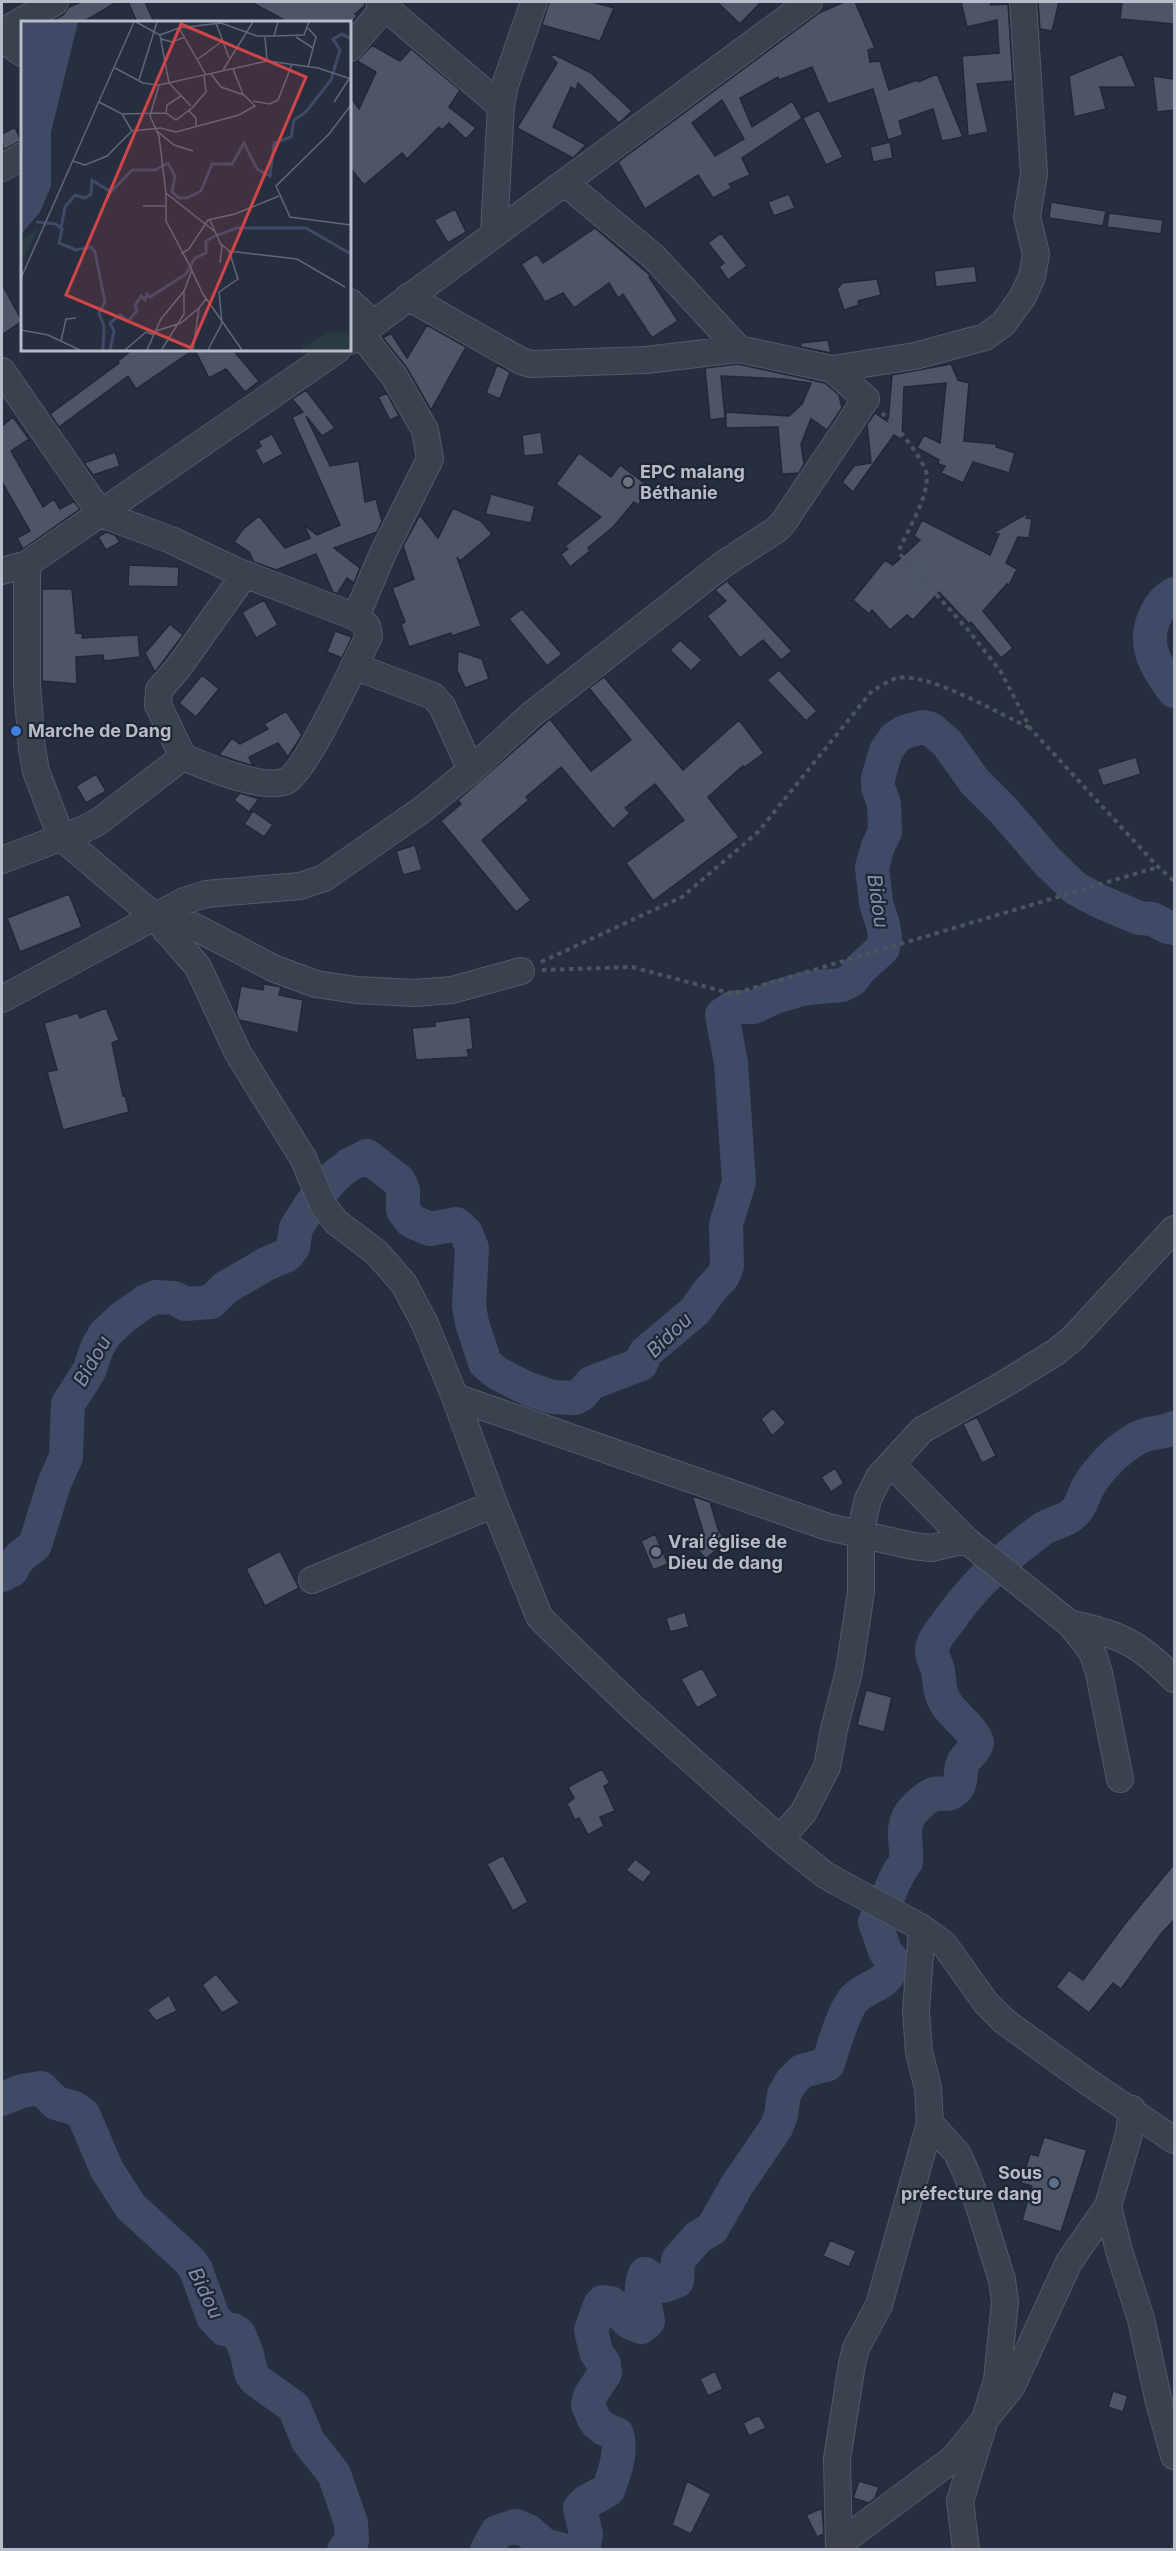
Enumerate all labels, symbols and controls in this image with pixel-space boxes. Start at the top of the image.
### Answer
inset map [21,21,351,351]
place label: EPC malang Béthanie [640,461,745,503]
marker: EPC malang Béthanie [621,475,635,489]
place label: Marche de Dang [28,720,171,741]
marker: Marche de Dang [9,724,23,738]
water label: Bidou [862,873,894,930]
water label: Bidou [641,1307,697,1362]
water label: Bidou [68,1331,116,1390]
place label: Vrai église de Dieu de dang [668,1531,787,1573]
marker: Vrai église de Dieu de dang [649,1545,663,1559]
place label: Sous préfecture dang [901,2162,1042,2204]
marker: Sous préfecture dang [1047,2176,1061,2190]
water label: Bidou [183,2263,229,2323]

